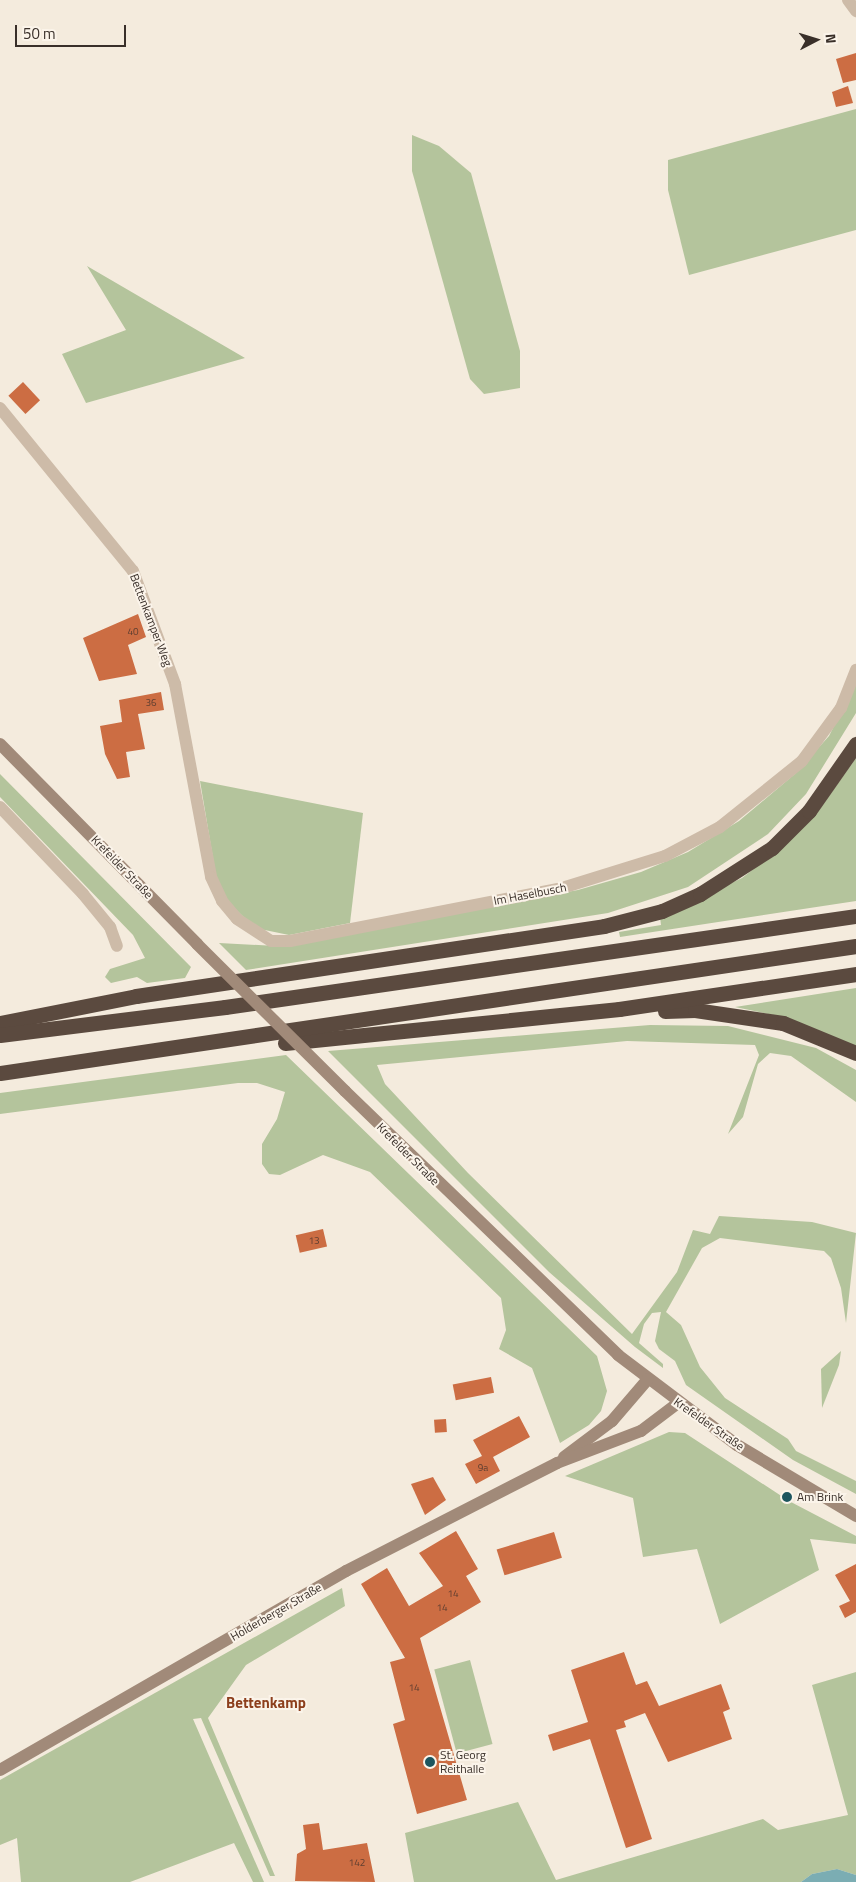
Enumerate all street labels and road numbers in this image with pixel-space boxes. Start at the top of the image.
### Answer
street label: Bettenkamper Weg [127,572,175,668]
street label: Krefelder Straße [88,832,156,902]
street label: Im Haselbusch [492,880,568,908]
street label: Krefelder Straße [374,1120,442,1188]
street label: Krefelder Straße [671,1394,747,1454]
street label: Holderberger Straße [228,1580,324,1644]

